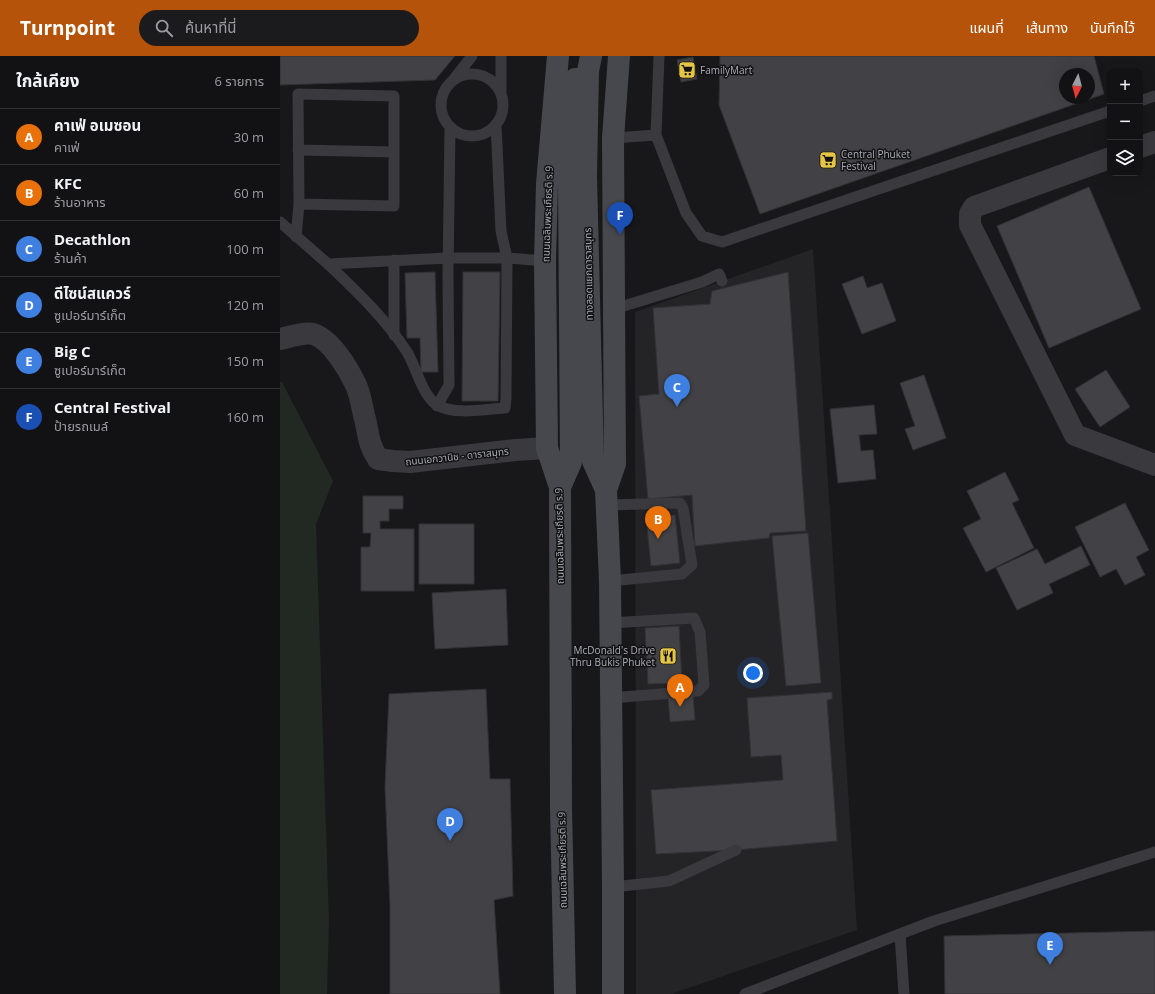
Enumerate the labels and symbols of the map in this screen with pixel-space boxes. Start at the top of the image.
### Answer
supermarket icon: FamilyMart [677,60,697,80]
place label: FamilyMart [700,63,753,77]
north arrow [1059,68,1095,104]
place label: Central Phuket Festival [841,147,911,173]
supermarket icon: Central Phuket Festival [818,150,838,170]
street label: ถนนเฉลิมพระเกียรติ ร.9 [538,165,556,262]
pin: F [607,202,633,235]
street label: ทางลอดแยกดาราสมุทร [580,228,596,320]
pin: C [664,374,690,407]
street label: ถนนเอกวานิช - ดาราสมุทร [405,444,510,468]
street label: ถนนเฉลิมพระเกียรติ ร.9 [551,488,567,584]
pin: B [645,506,671,539]
place label: McDonald's Drive Thru Bukis Phuket [570,643,655,669]
restaurant icon: McDonald's Drive Thru Bukis Phuket [658,646,678,666]
your location [743,663,763,683]
pin: A [667,674,693,707]
pin: D [437,808,463,841]
street label: ถนนเฉลิมพระเกียรติ ร.9 [554,812,570,908]
pin: E [1037,932,1063,965]

